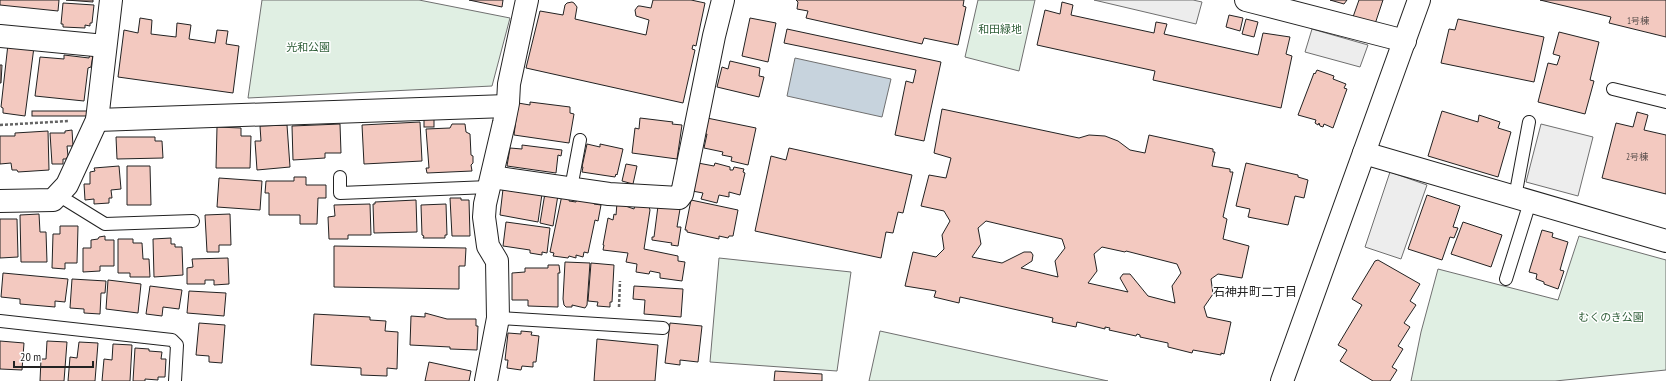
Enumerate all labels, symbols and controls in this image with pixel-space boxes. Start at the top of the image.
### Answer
house number: 1号棟 [1627,15,1650,26]
park label: 和田緑地 [978,22,1022,36]
park label: 光和公園 [286,40,330,54]
house number: 2号棟 [1626,151,1649,162]
district label: 石神井町二丁目 [1213,284,1297,299]
park label: むくのき公園 [1578,310,1644,324]
scale bar [14,343,93,369]
text: 20 m [20,349,41,364]

